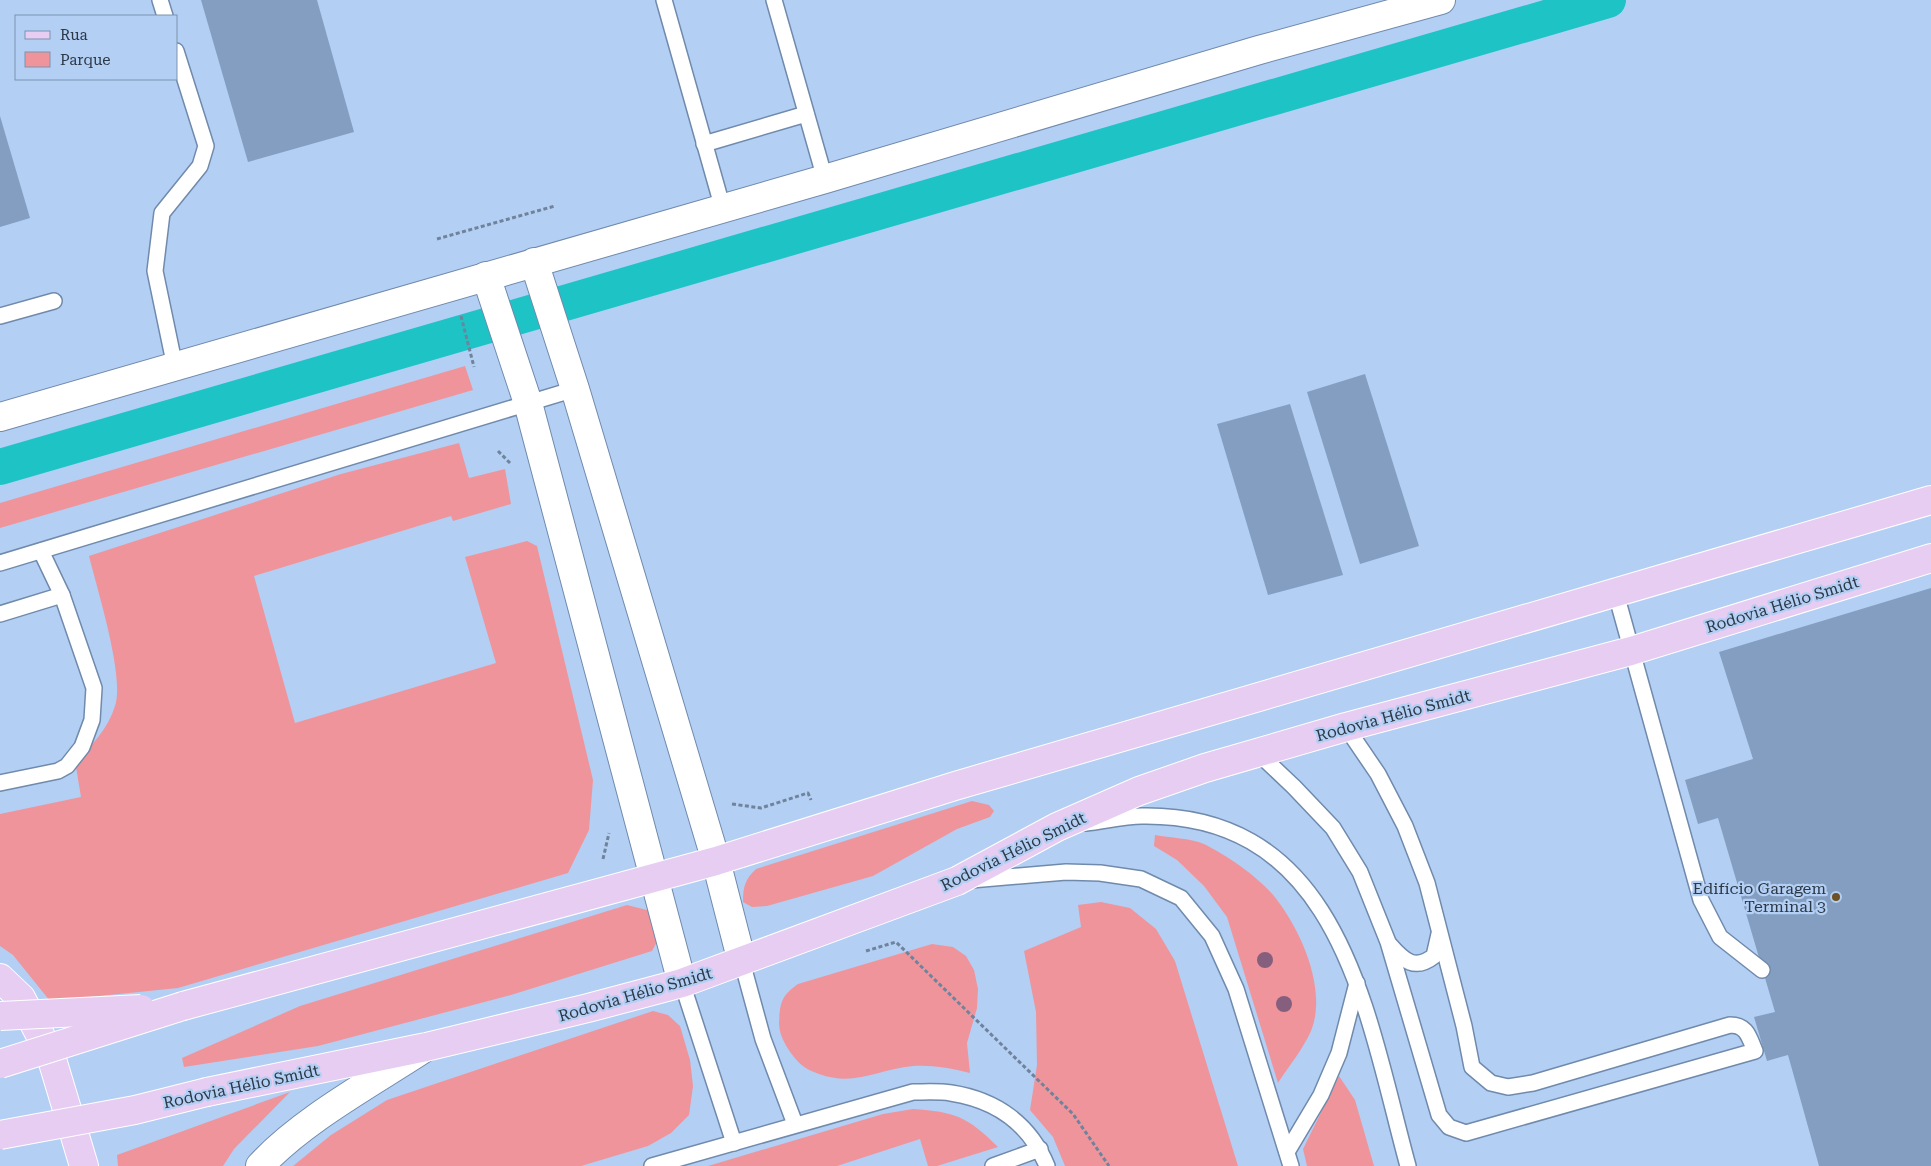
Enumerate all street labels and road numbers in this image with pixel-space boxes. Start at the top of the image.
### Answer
street label: Rodovia Hélio Smidt [1703,572,1861,637]
street label: Rodovia Hélio Smidt [1314,686,1472,745]
street label: Rodovia Hélio Smidt [938,808,1089,895]
street label: Rodovia Hélio Smidt [556,963,714,1026]
street label: Rodovia Hélio Smidt [161,1061,321,1112]

